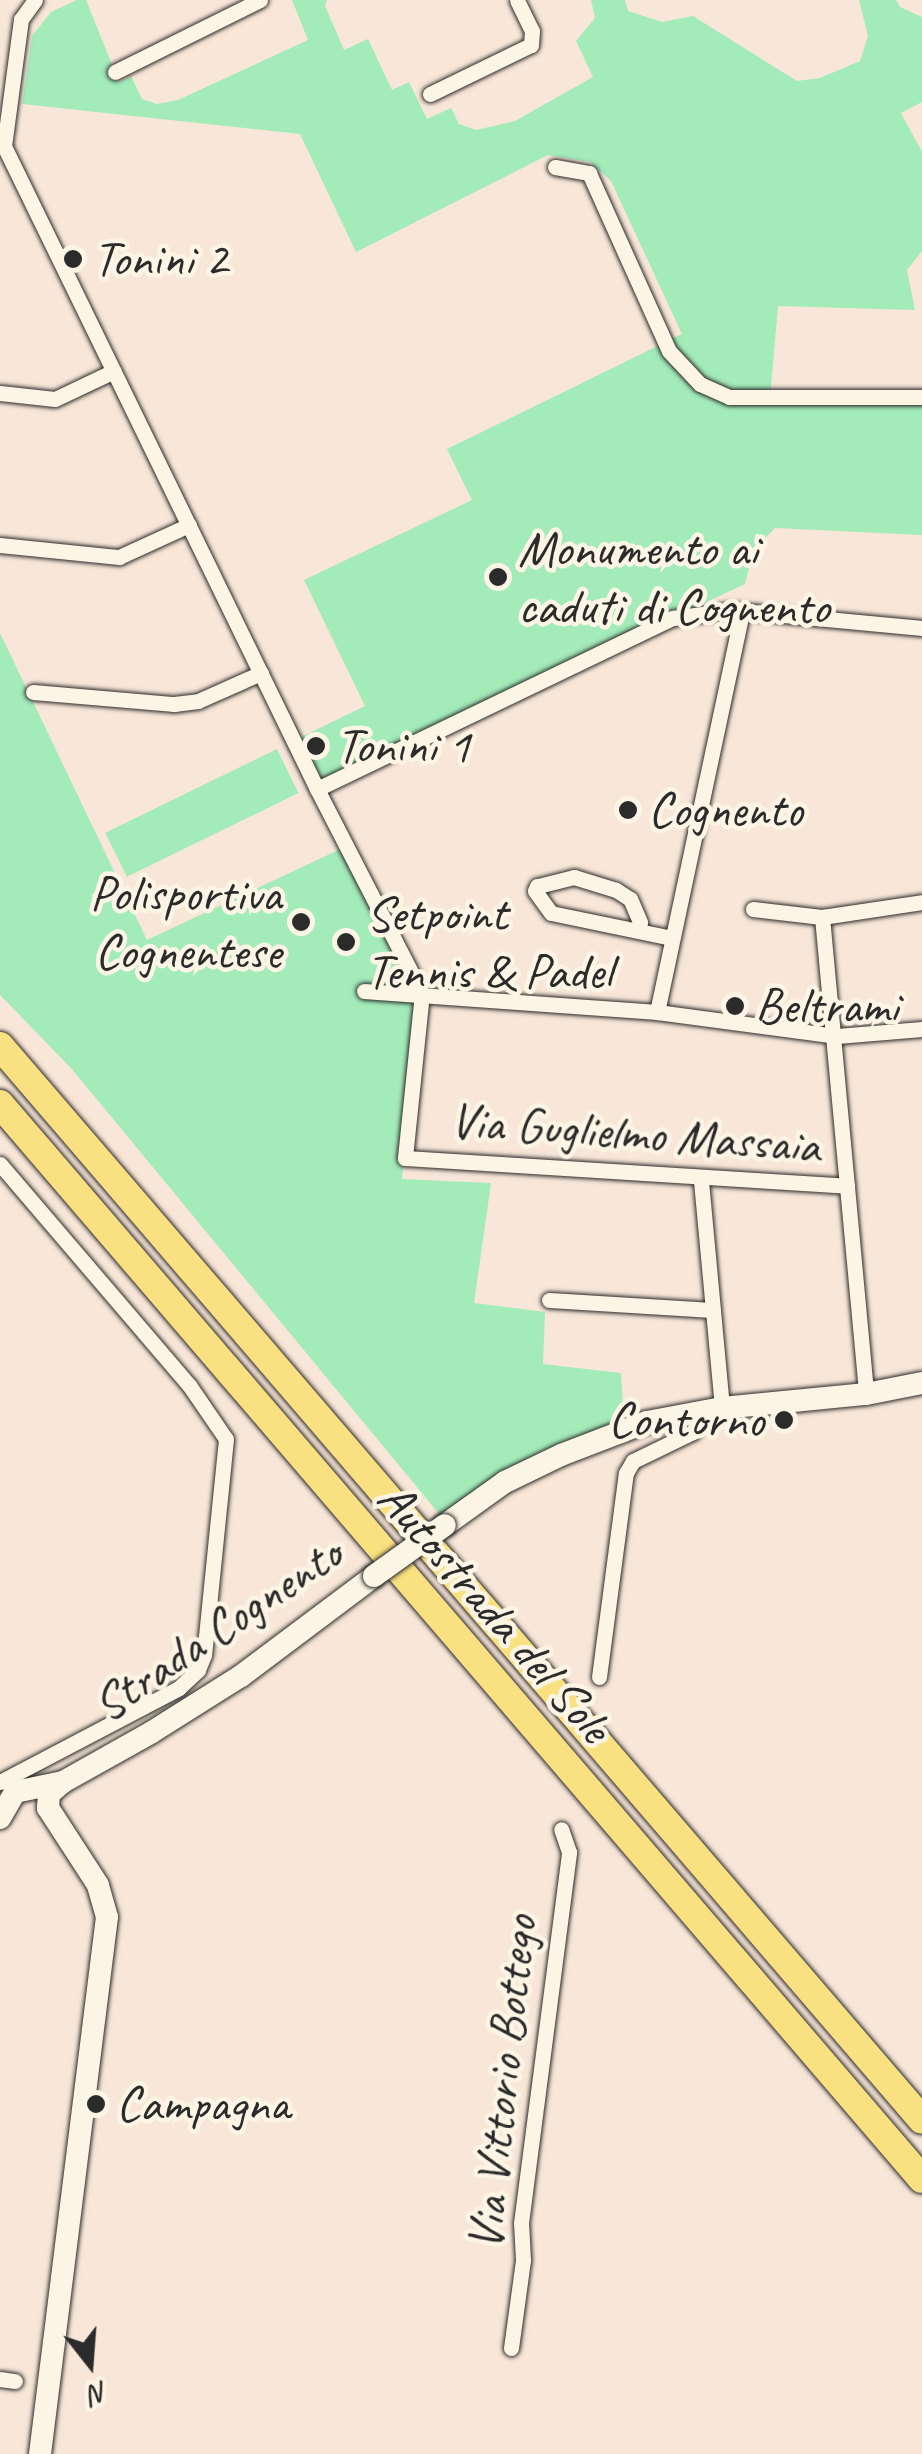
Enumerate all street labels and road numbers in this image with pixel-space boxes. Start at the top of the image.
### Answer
street label: Via Guglielmo Massaia [448,1090,822,1176]
street label: Autostrada del Sole [366,1469,624,1755]
street label: Strada Cognento [81,1524,353,1734]
street label: Via Vittorio Bottego [455,1913,549,2253]

